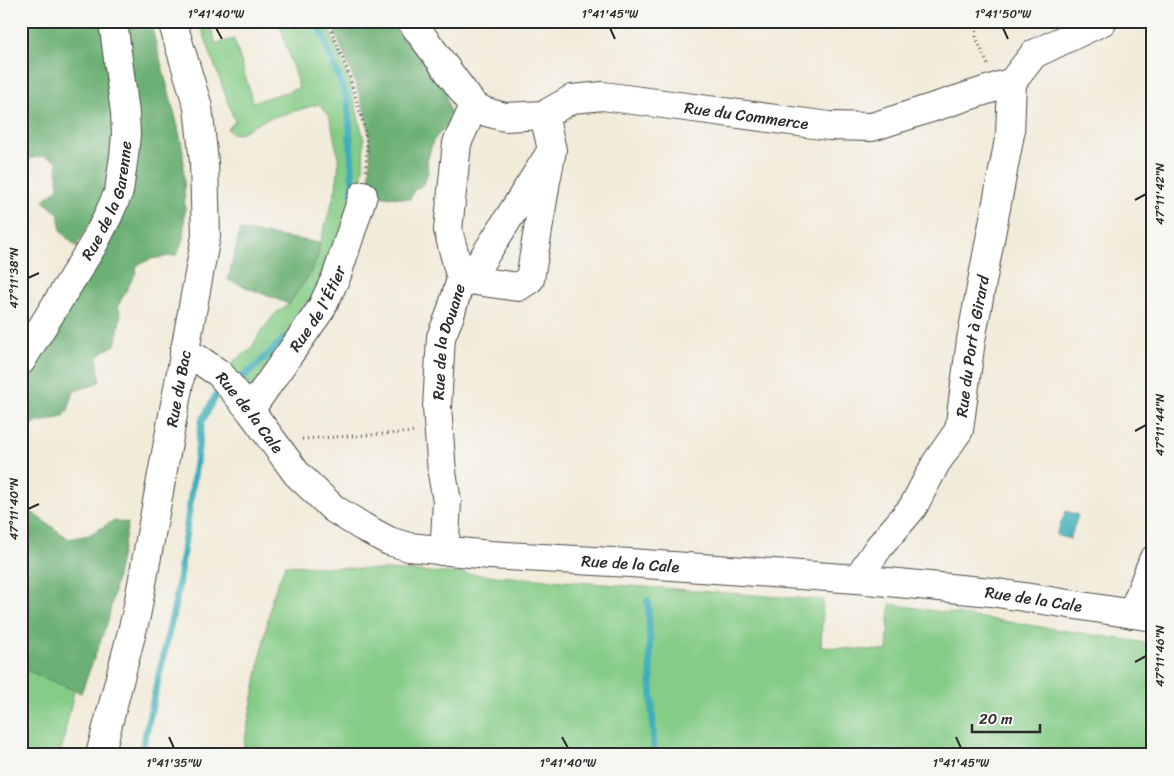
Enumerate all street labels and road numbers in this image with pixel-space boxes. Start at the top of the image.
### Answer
street label: Rue du Commerce [682,93,811,138]
street label: Rue de la Garenne [73,140,140,266]
street label: Rue de l'Étier [281,261,355,358]
street label: Rue du Port à Girard [947,271,998,419]
street label: Rue de la Douane [423,280,474,401]
street label: Rue du Bac [157,347,200,430]
street label: Rue de la Cale [208,365,292,460]
street label: Rue de la Cale [581,546,681,581]
street label: Rue de la Cale [984,577,1085,621]

